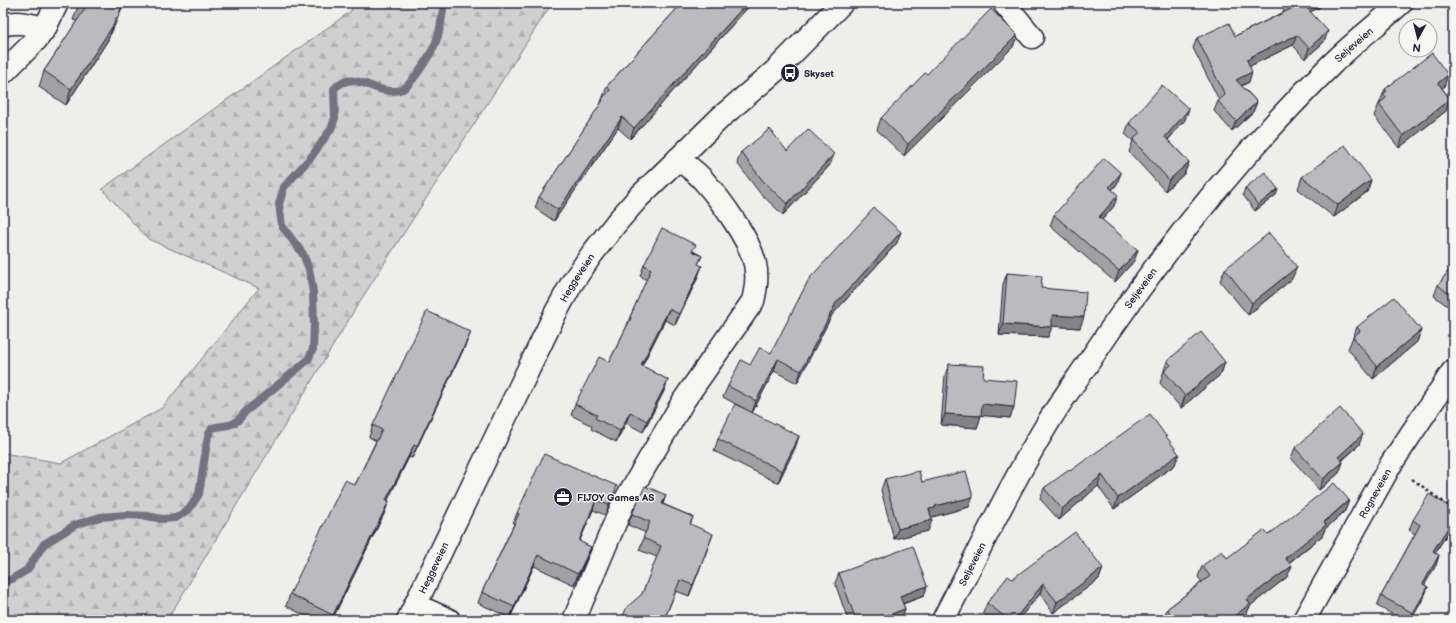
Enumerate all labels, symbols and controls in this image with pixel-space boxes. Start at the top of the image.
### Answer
north arrow [1398,18,1438,58]
street label: Seljeveien [1332,25,1376,65]
text: N [1412,40,1422,54]
bus stop icon: Skyset [779,62,801,84]
place label: Skyset [804,68,835,80]
street label: Heggeveien [558,251,598,304]
street label: Seljeveien [1122,266,1160,311]
street label: Rogneveien [1357,467,1394,521]
office icon: FIJOY Games AS [552,486,574,508]
place label: FIJOY Games AS [577,492,654,504]
street label: Heggeveien [417,540,452,596]
street label: Seljeveien [957,540,989,588]

